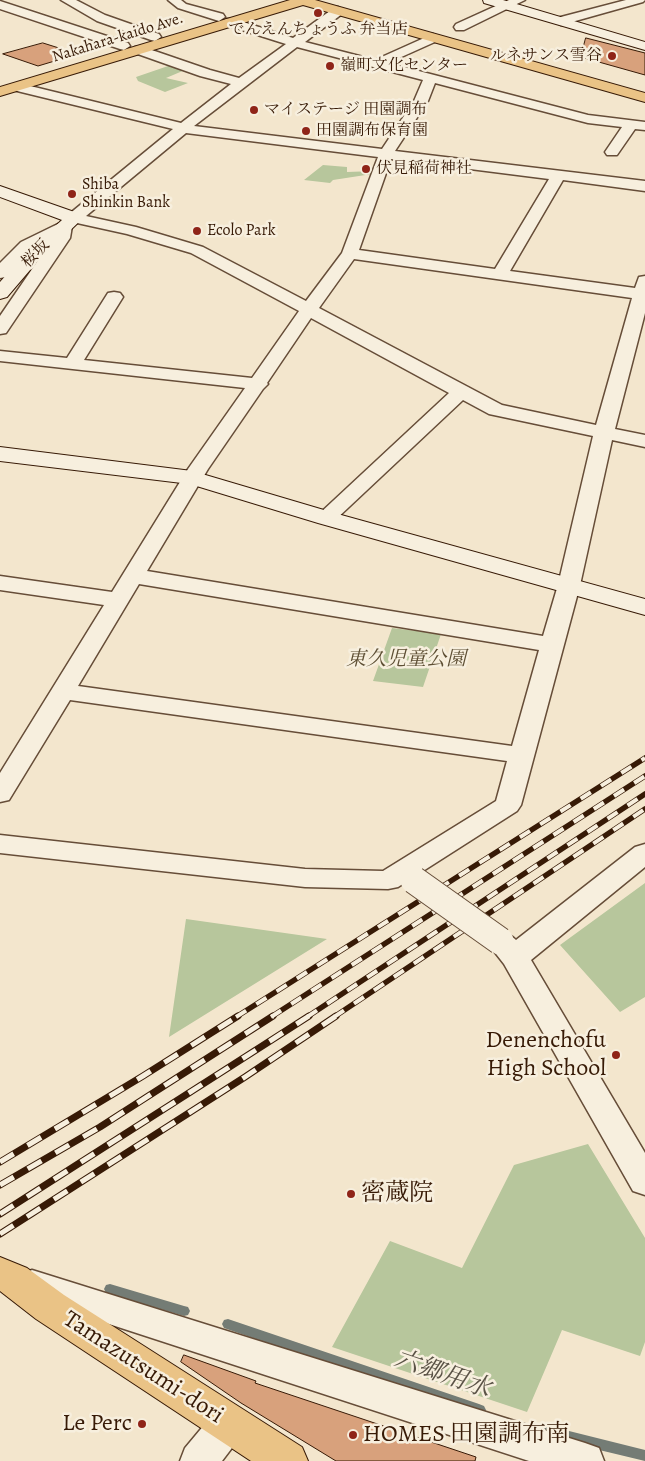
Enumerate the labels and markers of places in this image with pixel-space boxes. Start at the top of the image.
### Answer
marker: でんえんちょうふ 弁当店 [312,7,324,19]
place label: でんえんちょうふ 弁当店 [228,20,408,40]
place label: ルネサンス雪谷 [490,46,602,66]
marker: ルネサンス雪谷 [606,50,618,62]
place label: 嶺町文化センター [340,56,468,76]
marker: 嶺町文化センター [324,60,336,72]
place label: マイステージ 田園調布 [264,100,427,120]
marker: マイステージ 田園調布 [248,104,260,116]
place label: 田園調布保育園 [316,121,428,141]
marker: 田園調布保育園 [300,125,312,137]
place label: 伏見稲荷神社 [376,159,472,179]
marker: 伏見稲荷神社 [360,163,372,175]
place label: Shiba Shinkin Bank [82,175,170,213]
marker: Shiba Shinkin Bank [66,188,78,200]
place label: Ecolo Park [207,221,276,241]
marker: Ecolo Park [191,225,203,237]
place label: Denenchofu High School [485,1027,606,1083]
marker: Denenchofu High School [610,1049,622,1061]
place label: 密蔵院 [361,1180,433,1208]
marker: 密蔵院 [345,1188,357,1200]
place label: Le Perc [62,1410,132,1438]
marker: Le Perc [136,1418,148,1430]
place label: HOMES 田園調布南 [363,1421,570,1449]
marker: HOMES 田園調布南 [347,1429,359,1441]

